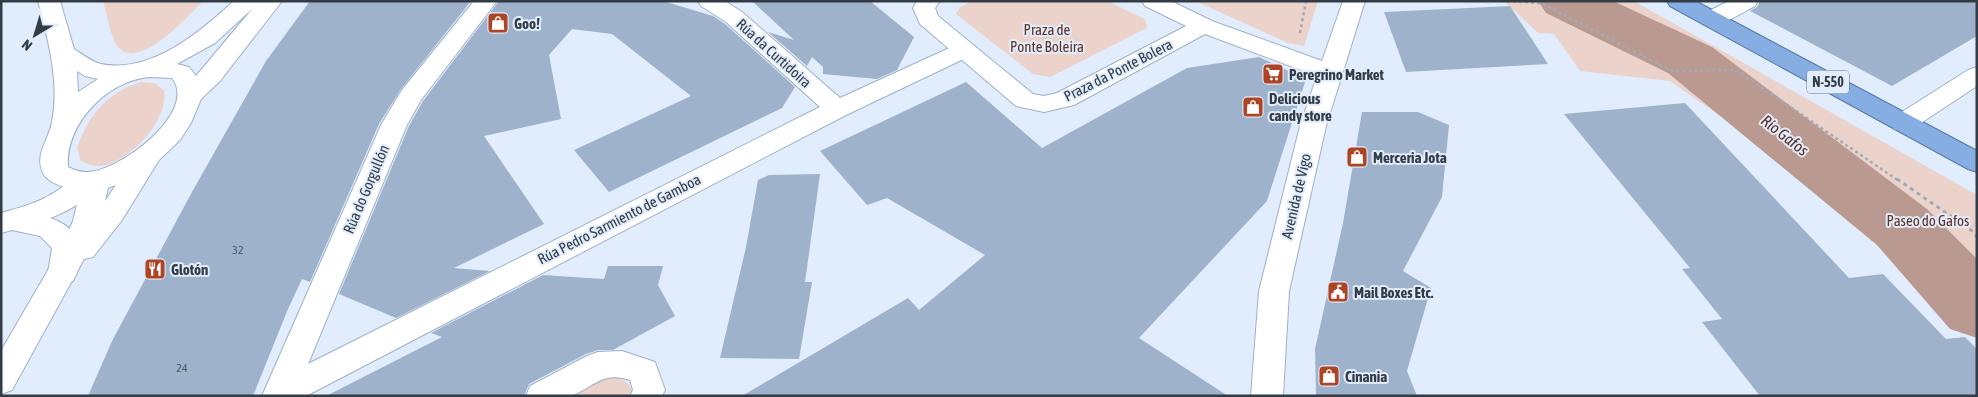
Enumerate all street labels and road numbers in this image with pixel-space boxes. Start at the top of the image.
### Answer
street label: Rúa da Curtidoira [733,15,815,91]
street label: Praza da Ponte Bolera [1061,35,1175,105]
road number: N-550 [1807,70,1849,94]
street label: Rúa do Gorgullón [340,142,392,236]
street label: Avenida de Vigo [1278,152,1314,240]
street label: Rúa Pedro Sarmiento de Gamboa [535,170,703,268]

